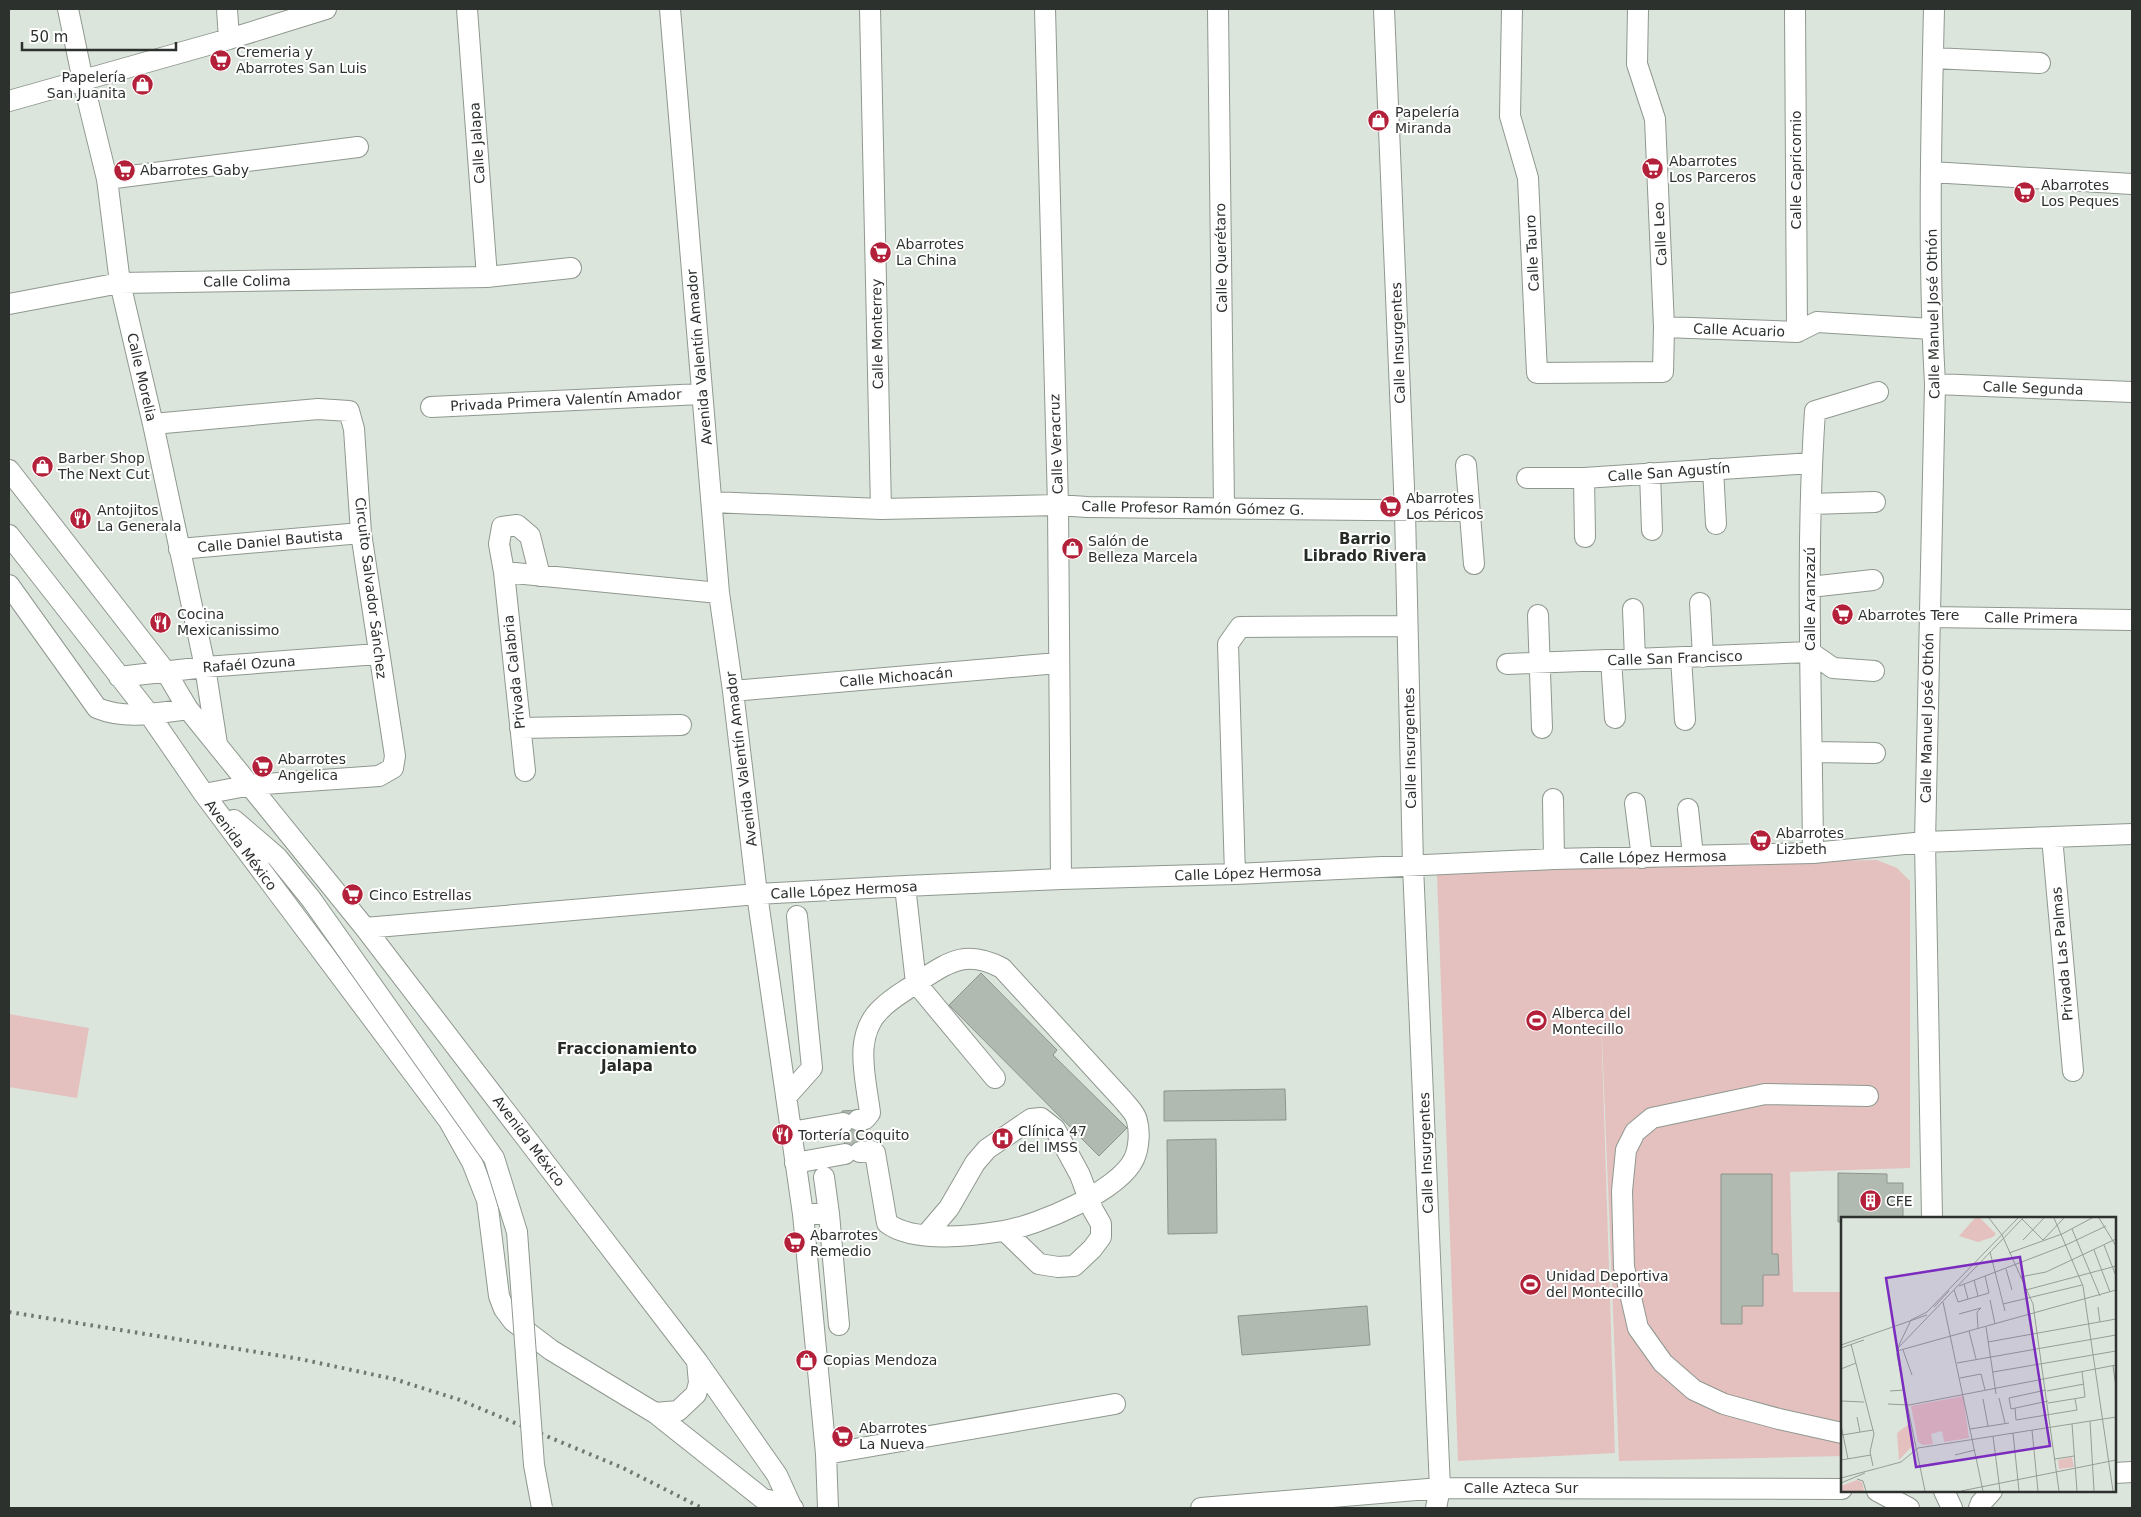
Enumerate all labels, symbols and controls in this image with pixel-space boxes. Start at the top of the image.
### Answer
scale bar [22,20,176,52]
text: 50 m [30,28,68,46]
place label: Cremeria y Abarrotes San Luis [236,44,367,76]
supermarket icon: Cremeria y Abarrotes San Luis [208,48,232,72]
place label: Papelería San Juanita [47,69,126,101]
shop icon: Papelería San Juanita [130,73,154,97]
street label: Calle Jalapa [466,102,488,184]
place label: Papelería Miranda [1395,104,1460,136]
shop icon: Papelería Miranda [1367,108,1391,132]
street label: Calle Capricornio [1788,110,1804,230]
place label: Abarrotes Los Parceros [1669,153,1756,185]
supermarket icon: Abarrotes Los Parceros [1641,157,1665,181]
supermarket icon: Abarrotes Gaby [112,158,136,182]
place label: Abarrotes Gaby [140,162,249,178]
place label: Abarrotes Los Peques [2041,177,2119,209]
supermarket icon: Abarrotes Los Peques [2013,181,2037,205]
street label: Calle Leo [1650,202,1670,266]
street label: Calle Querétaro [1212,203,1230,313]
street label: Calle Tauro [1522,214,1542,292]
street label: Calle Manuel José Othón [1924,229,1942,399]
place label: Abarrotes La China [896,236,964,268]
supermarket icon: Abarrotes La China [868,240,892,264]
street label: Avenida Valentín Amador [683,268,715,446]
street label: Calle Colima [203,272,291,290]
street label: Calle Monterrey [868,279,886,389]
street label: Calle Insurgentes [1388,282,1408,404]
street label: Calle Acuario [1693,320,1785,340]
street label: Calle Morelia [124,331,160,423]
street label: Calle Segunda [1982,378,2084,398]
street label: Privada Primera Valentín Amador [450,386,682,414]
street label: Calle Veracruz [1046,394,1066,494]
place label: Barber Shop The Next Cut [57,450,150,482]
shop icon: Barber Shop The Next Cut [30,454,54,478]
street label: Calle San Agustín [1607,460,1731,484]
place label: Abarrotes Los Péricos [1406,490,1484,522]
supermarket icon: Abarrotes Los Péricos [1378,494,1402,518]
street label: Circuito Salvador Sánchez [352,496,390,680]
street label: Calle Profesor Ramón Gómez G. [1081,498,1305,518]
place label: Antojitos La Generala [97,502,182,534]
restaurant icon: Antojitos La Generala [69,506,93,530]
street label: Calle Daniel Bautista [197,527,343,555]
district label: Barrio Librado Rivera [1303,530,1427,565]
place label: Salón de Belleza Marcela [1088,533,1198,565]
shop icon: Salón de Belleza Marcela [1060,537,1084,561]
street label: Calle Aranzazú [1802,547,1818,651]
supermarket icon: Abarrotes Tere [1830,603,1854,627]
place label: Cocina Mexicanissimo [177,606,279,638]
place label: Abarrotes Tere [1858,607,1959,623]
street label: Calle Primera [1984,609,2078,627]
restaurant icon: Cocina Mexicanissimo [149,610,173,634]
street label: Privada Calabria [500,614,528,730]
street label: Calle Manuel José Othón [1918,633,1936,803]
street label: Calle San Francisco [1607,648,1743,668]
street label: Rafaél Ozuna [202,653,296,675]
street label: Calle Michoacán [839,664,953,690]
street label: Avenida Valentín Amador [722,670,760,848]
street label: Calle Insurgentes [1401,687,1419,809]
place label: Abarrotes Angelica [278,751,346,783]
supermarket icon: Abarrotes Angelica [250,755,274,779]
street label: Avenida México [202,797,280,893]
place label: Abarrotes Lizbeth [1776,825,1844,857]
supermarket icon: Abarrotes Lizbeth [1748,829,1772,853]
street label: Calle López Hermosa [1579,848,1727,866]
street label: Calle López Hermosa [1174,862,1322,884]
street label: Calle López Hermosa [770,878,918,902]
supermarket icon: Cinco Estrellas [341,883,365,907]
street label: Privada Las Palmas [2048,886,2076,1022]
place label: Cinco Estrellas [369,887,472,903]
place label: Alberca del Montecillo [1552,1005,1631,1037]
sports icon: Alberca del Montecillo [1524,1009,1548,1033]
district label: Fraccionamiento Jalapa [557,1040,697,1075]
street label: Calle Insurgentes [1416,1092,1436,1214]
street label: Avenida México [490,1093,568,1189]
restaurant icon: Tortería Coquito [770,1123,794,1147]
place label: Clínica 47 del IMSS [1018,1123,1087,1155]
place label: Tortería Coquito [797,1127,909,1143]
hospital icon: Clínica 47 del IMSS [990,1127,1014,1151]
building icon: CFE [1858,1189,1882,1213]
place label: CFE [1886,1193,1913,1209]
inset map [1841,1217,2116,1492]
place label: Abarrotes Remedio [810,1227,878,1259]
supermarket icon: Abarrotes Remedio [782,1231,806,1255]
place label: Unidad Deportiva del Montecillo [1546,1268,1669,1300]
sports icon: Unidad Deportiva del Montecillo [1518,1272,1542,1296]
shop icon: Copias Mendoza [795,1348,819,1372]
place label: Copias Mendoza [823,1352,937,1368]
place label: Abarrotes La Nueva [859,1420,927,1452]
supermarket icon: Abarrotes La Nueva [831,1424,855,1448]
street label: Calle Azteca Sur [1464,1480,1578,1496]

